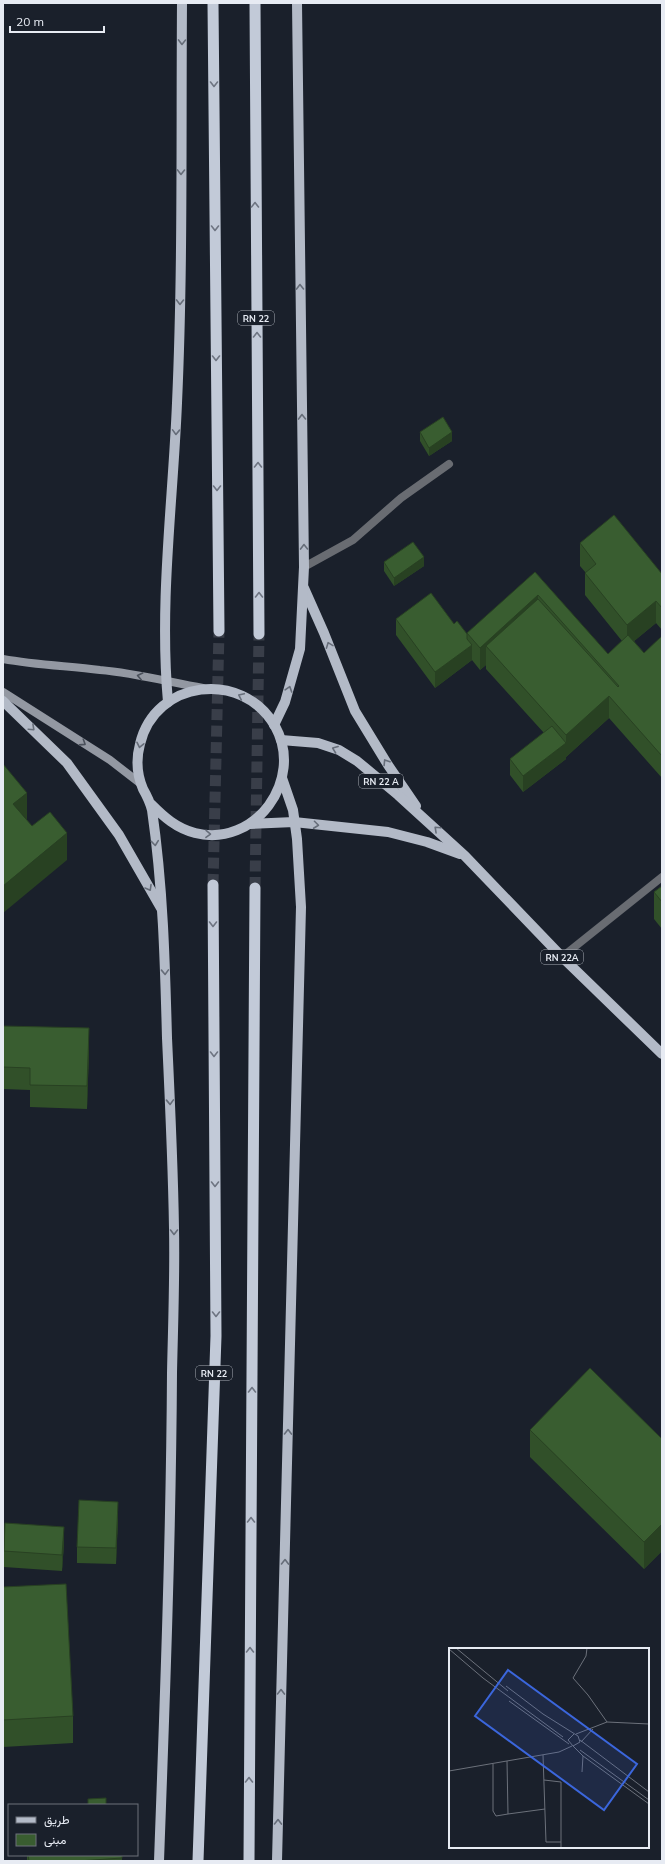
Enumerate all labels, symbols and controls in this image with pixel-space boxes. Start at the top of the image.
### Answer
scale bar [10,8,104,34]
text: 20 m [16,14,44,29]
one-way arrow [178,39,186,45]
one-way arrow [210,81,218,87]
one-way arrow [177,169,185,175]
one-way arrow [251,202,260,208]
one-way arrow [211,225,219,231]
one-way arrow [296,284,304,290]
one-way arrow [175,299,184,305]
road number: RN 22 [238,311,274,325]
one-way arrow [252,332,261,338]
one-way arrow [212,355,220,361]
one-way arrow [298,414,306,420]
one-way arrow [172,429,180,435]
one-way arrow [254,462,262,468]
one-way arrow [213,485,221,491]
one-way arrow [300,544,308,550]
one-way arrow [255,592,263,598]
one-way arrow [326,642,334,650]
one-way arrow [137,672,143,680]
one-way arrow [284,686,293,693]
one-way arrow [238,693,245,701]
one-way arrow [27,723,35,730]
one-way arrow [79,738,86,745]
one-way arrow [136,742,144,748]
one-way arrow [332,746,339,754]
one-way arrow [383,759,391,766]
road number: RN 22 A [359,774,403,788]
one-way arrow [313,820,319,829]
one-way arrow [434,827,442,834]
one-way arrow [205,830,211,838]
one-way arrow [151,840,160,846]
one-way arrow [145,884,152,891]
one-way arrow [209,921,217,927]
road number: RN 22A [541,950,583,964]
one-way arrow [161,969,169,975]
one-way arrow [210,1051,218,1057]
one-way arrow [165,1099,174,1105]
one-way arrow [211,1181,219,1187]
one-way arrow [170,1229,178,1235]
one-way arrow [212,1311,220,1317]
road number: RN 22 [196,1366,232,1380]
one-way arrow [248,1387,256,1393]
one-way arrow [284,1429,292,1435]
one-way arrow [247,1517,255,1523]
one-way arrow [281,1559,289,1565]
one-way arrow [246,1647,254,1653]
inset map [449,1648,649,1848]
one-way arrow [277,1689,286,1695]
one-way arrow [245,1777,253,1783]
legend [8,1804,138,1856]
text: طريق [44,1812,70,1828]
one-way arrow [274,1819,282,1825]
text: مبنى [44,1832,66,1848]

